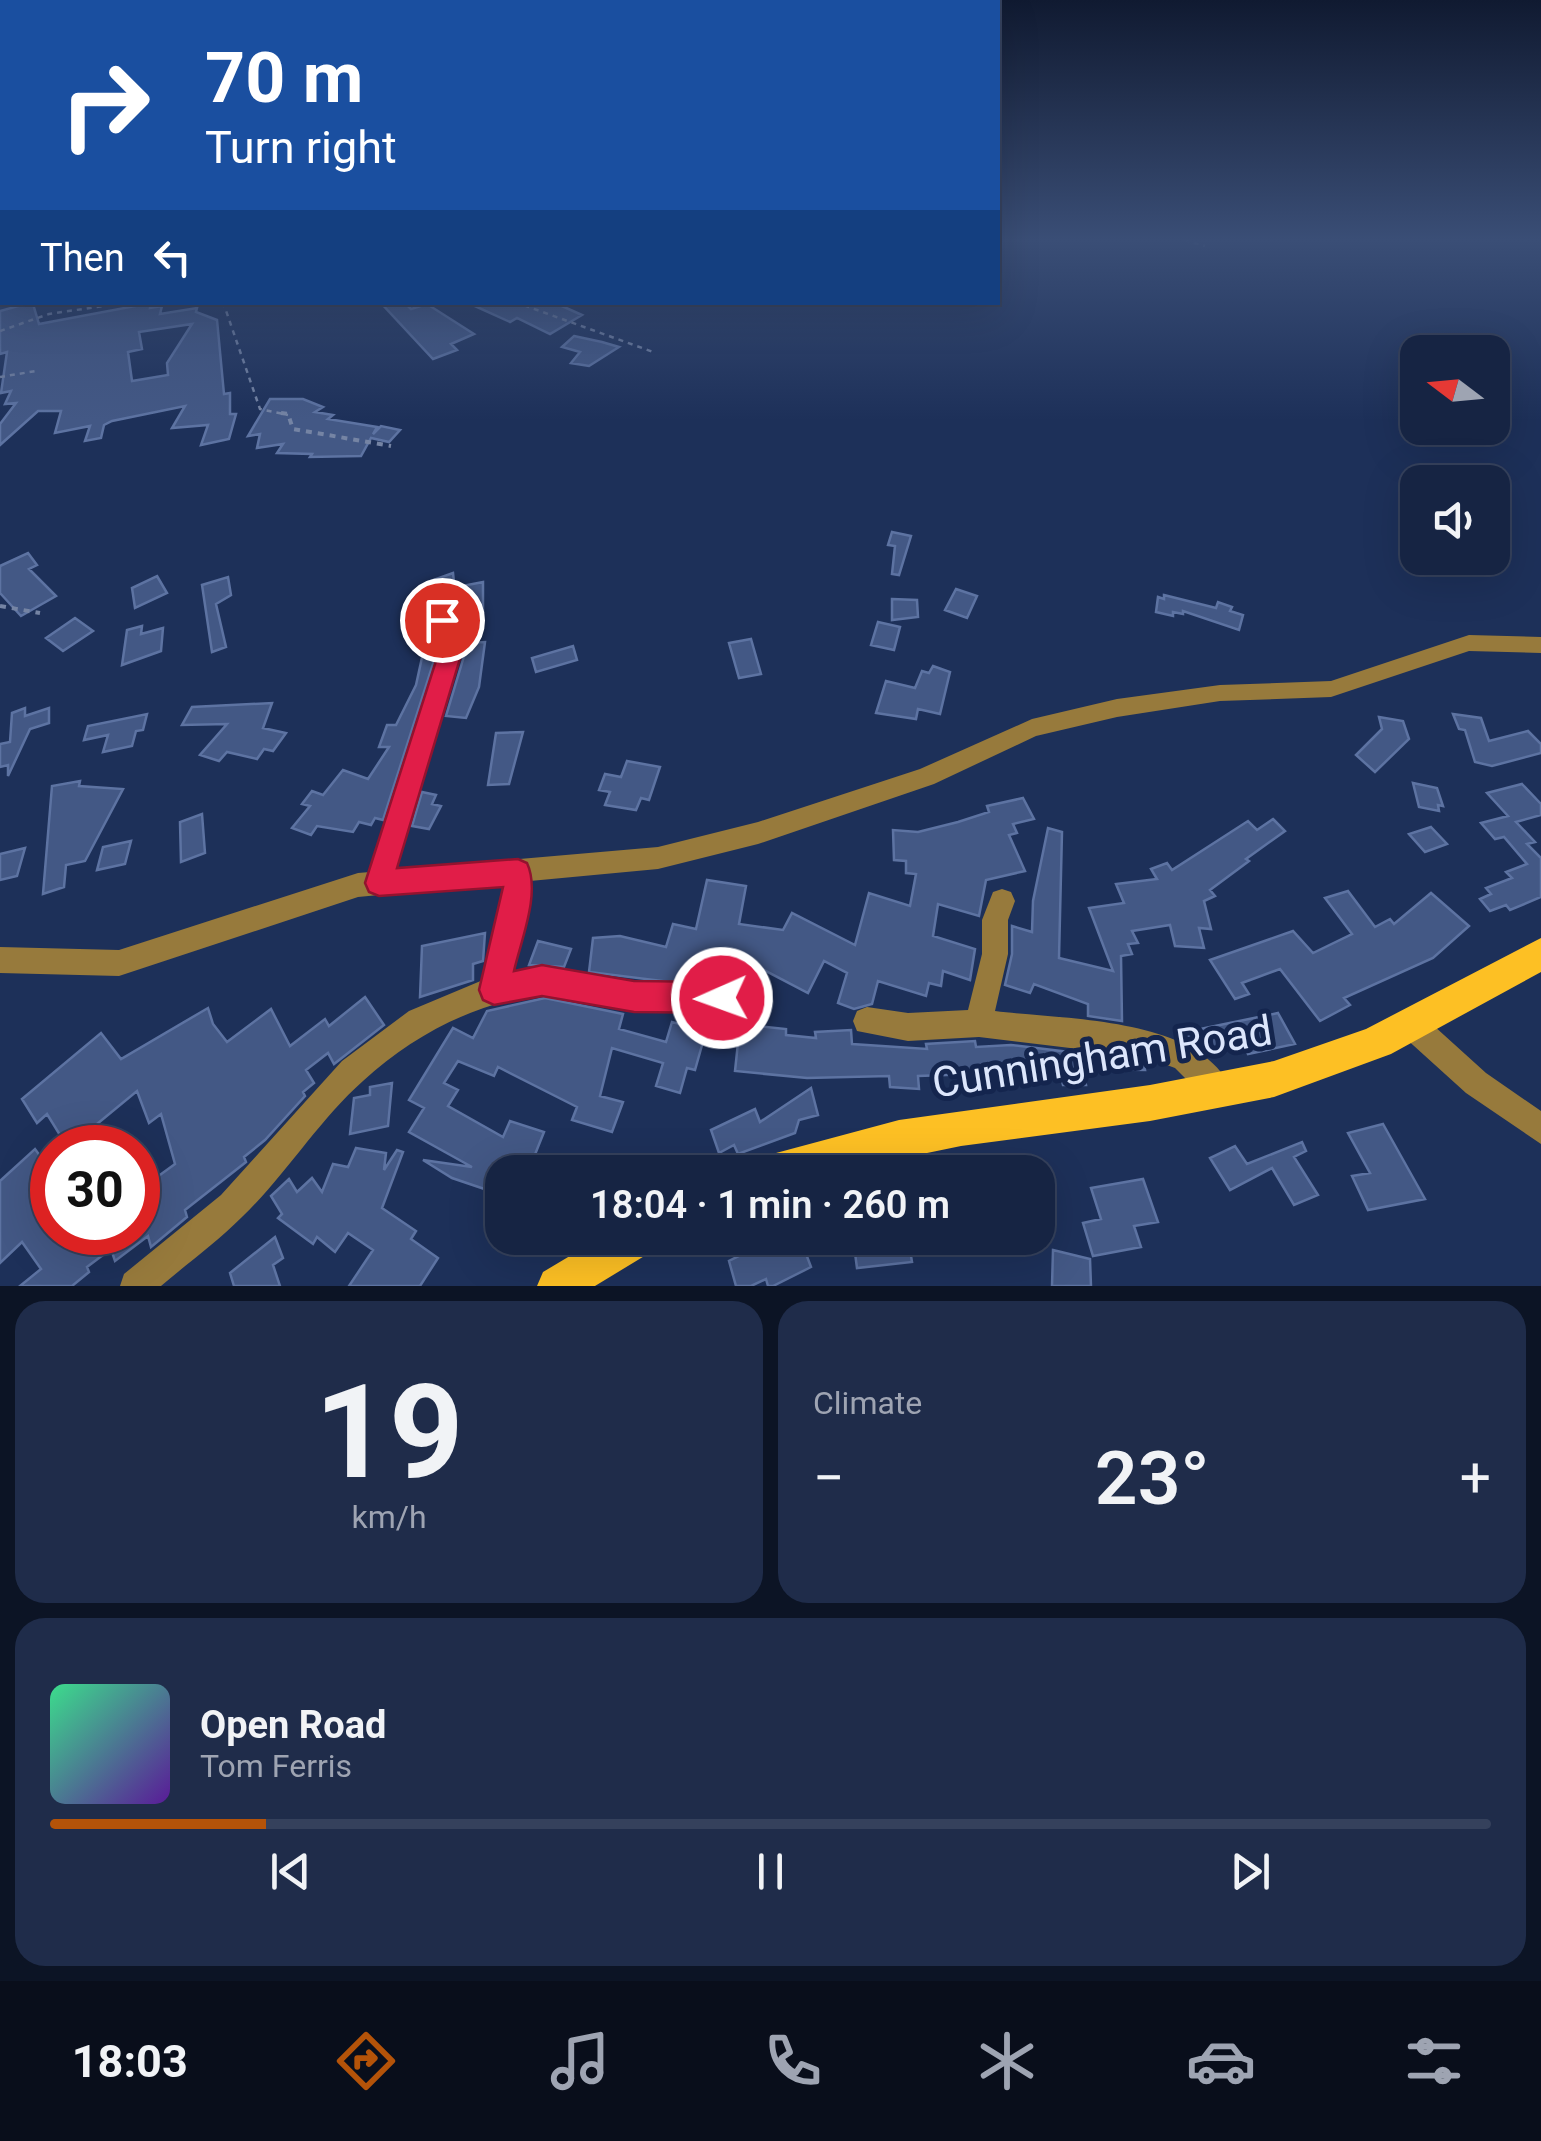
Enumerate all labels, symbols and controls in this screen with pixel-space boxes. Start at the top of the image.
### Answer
text: 70 m [205,37,363,119]
icon: right [40,40,170,170]
text: Turn right [205,121,397,174]
icon: left [145,230,200,285]
text: Then [40,236,125,280]
north arrow [1400,335,1510,445]
map controls [1400,335,1510,575]
button: sound [1400,465,1510,575]
pin [400,578,485,663]
icon: arrive [415,593,470,648]
position arrow [670,946,774,1050]
street label: Cunningham Road [929,1005,1276,1108]
speed limit sign: 30 [30,1125,160,1255]
text: 18:04 · 1 min · 260 m [590,1183,950,1227]
text: 19 [314,1356,464,1509]
text: Climate [813,1384,922,1422]
text: 23° [1095,1434,1209,1522]
text: − [813,1446,844,1510]
text: + [1460,1446,1491,1510]
text: km/h [351,1498,427,1536]
text: Open Road [200,1703,386,1747]
text: Tom Ferris [200,1747,352,1785]
icon: previous [263,1844,318,1899]
icon: pause [743,1844,798,1899]
icon: next [1223,1844,1278,1899]
icon: directions [331,2026,401,2096]
icon: music [545,2026,615,2096]
icon: phone [758,2026,828,2096]
icon: climate [972,2026,1042,2096]
icon: car [1186,2026,1256,2096]
icon: filters [1399,2026,1469,2096]
text: 18:03 [72,2035,188,2088]

